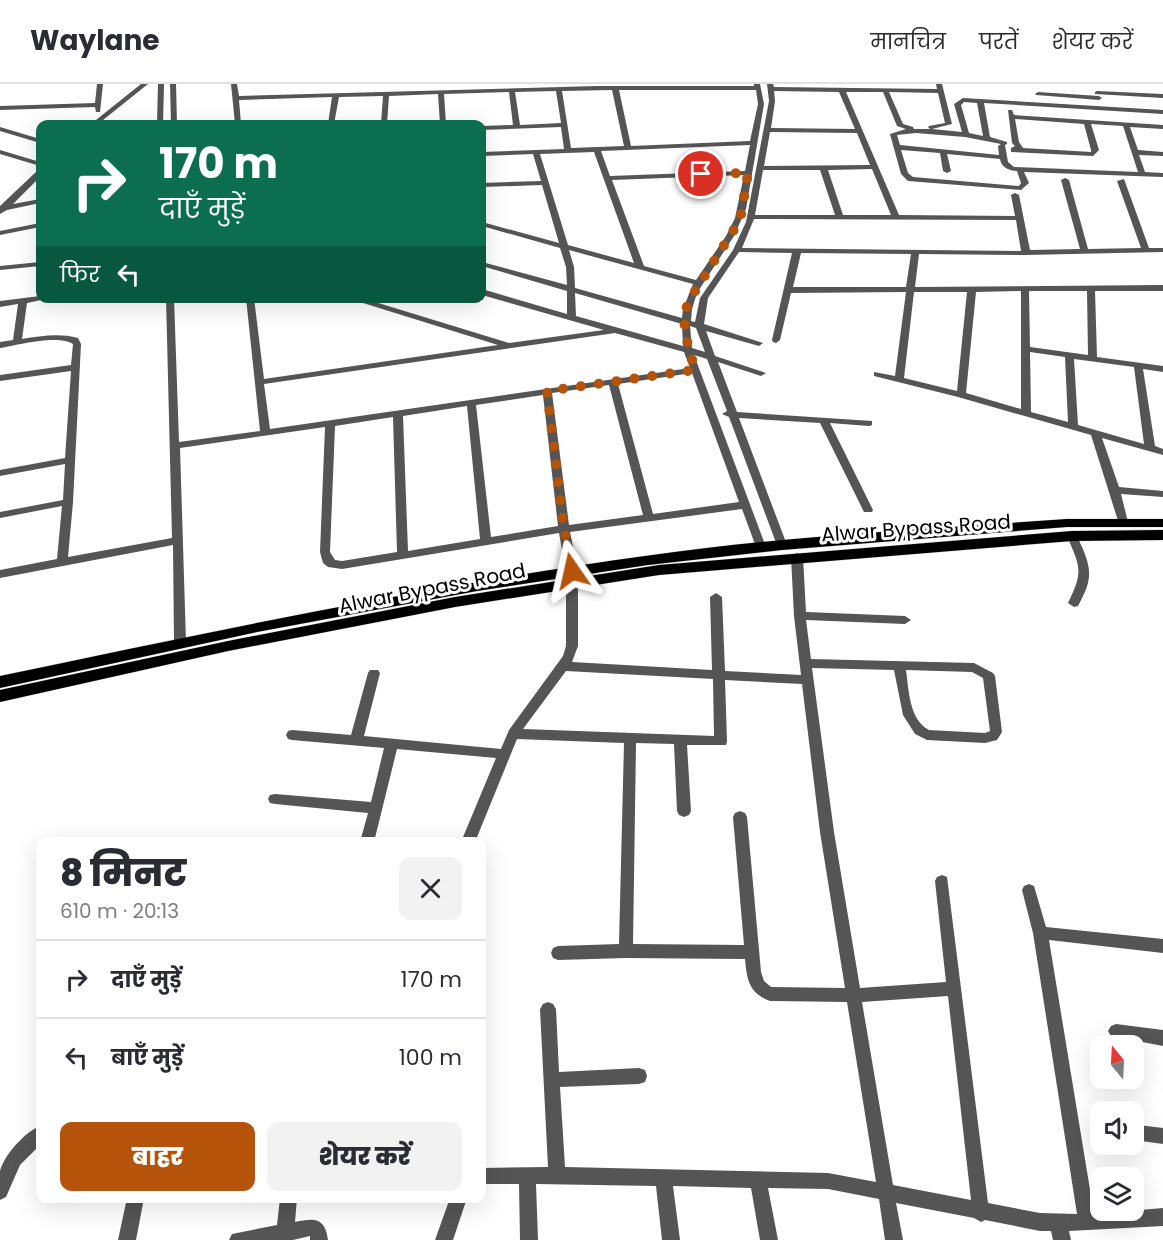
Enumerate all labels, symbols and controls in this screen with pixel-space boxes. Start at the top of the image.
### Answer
text: Waylane [30,21,160,60]
text: मानचित्र [870,27,946,56]
text: परतें [979,27,1018,56]
text: शेयर करें [1051,27,1133,56]
text: 170 m [159,134,278,193]
icon: right [60,144,138,222]
pin [675,148,726,199]
icon: arrive [684,157,717,190]
text: दाएँ मुड़ें [159,190,245,227]
icon: left [112,258,145,291]
text: फिर [60,259,100,290]
street label: Alwar Bypass Road [820,507,1012,549]
position arrow [540,539,604,603]
street label: Alwar Bypass Road [336,556,528,620]
text: 8 मिनट [60,848,186,899]
button: close [399,857,462,920]
text: 610 m · 20:13 [60,897,179,925]
icon: right [60,963,93,996]
text: दाएँ मुड़ें [111,964,182,995]
text: 170 m [401,964,462,995]
north arrow [1090,1035,1144,1089]
map controls [1090,1035,1144,1221]
icon: left [60,1041,93,1074]
text: बाएँ मुड़ें [111,1042,183,1073]
text: 100 m [399,1042,462,1073]
button: sound [1090,1101,1144,1155]
button: बाहर [60,1122,255,1191]
button: शेयर करें [267,1122,462,1191]
button: layers [1090,1167,1144,1221]

